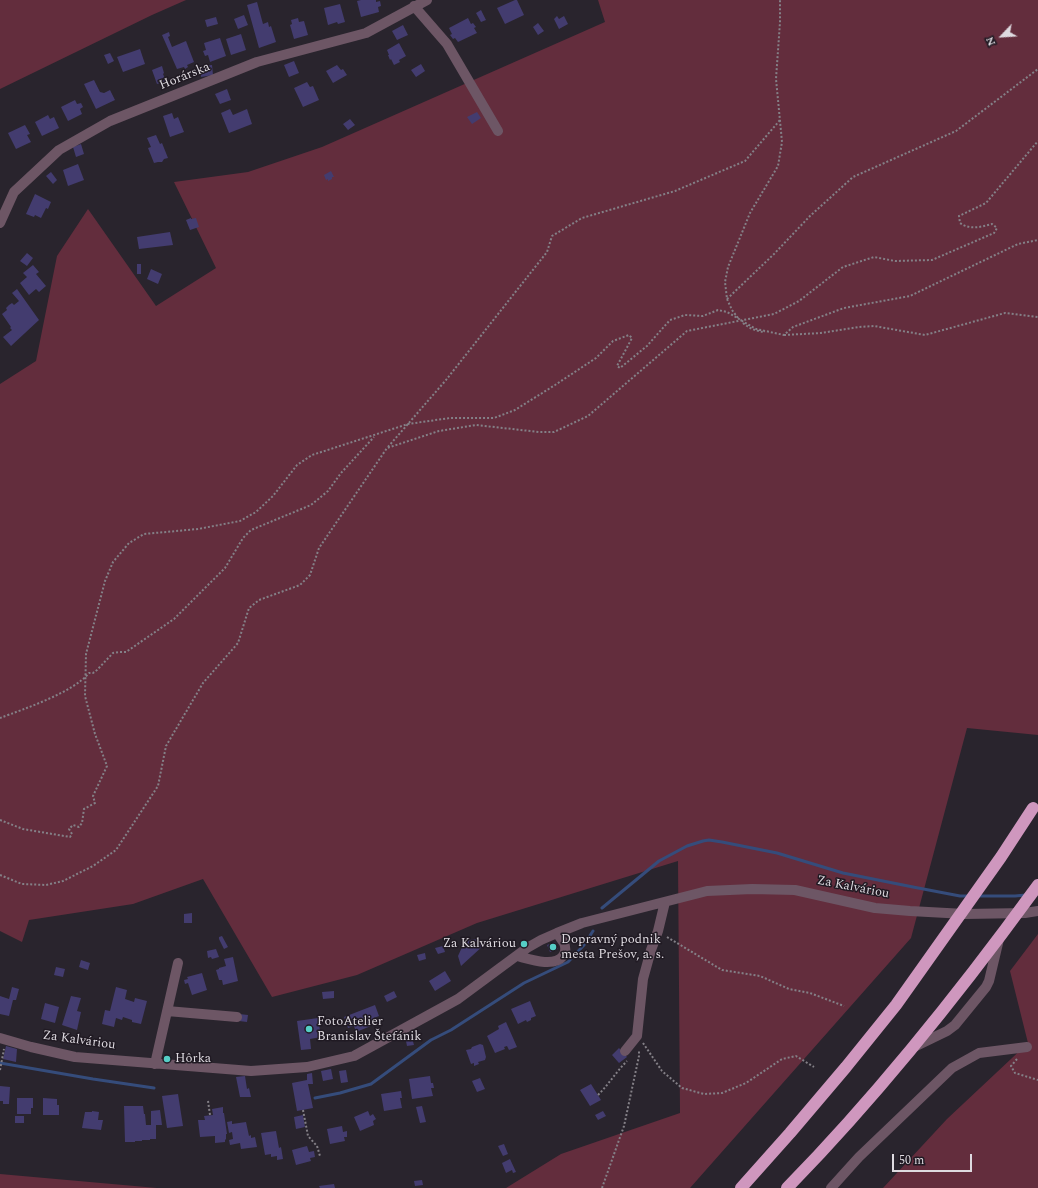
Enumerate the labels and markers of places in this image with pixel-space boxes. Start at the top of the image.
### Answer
place label: Dopravný podnik mesta Prešov, a. s. [561,932,664,963]
place label: Za Kalváriou [443,936,516,952]
marker: Za Kalváriou [519,939,529,949]
marker: Dopravný podnik mesta Prešov, a. s. [548,942,558,952]
place label: FotoAtelier Branislav Štefánik [317,1014,422,1045]
marker: FotoAtelier Branislav Štefánik [304,1024,314,1034]
place label: Hôrka [175,1051,211,1067]
marker: Hôrka [162,1054,172,1064]

